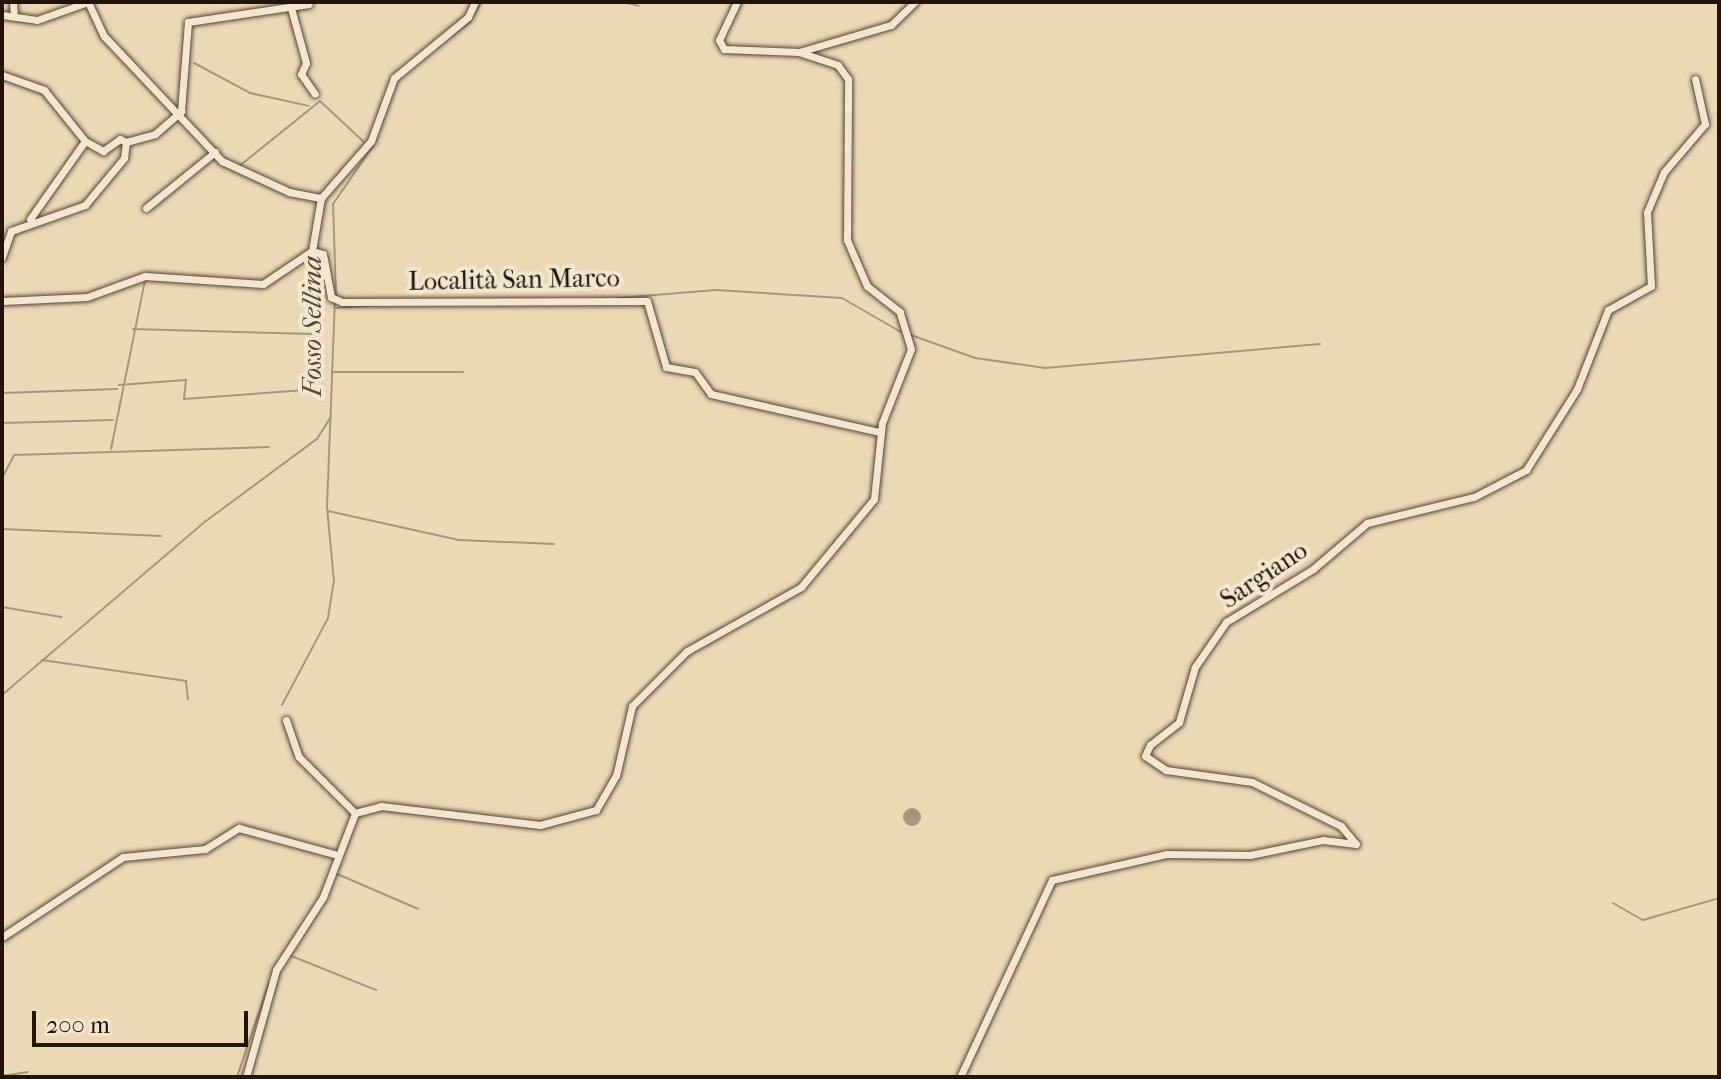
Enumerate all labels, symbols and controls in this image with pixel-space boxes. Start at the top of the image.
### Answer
water label: Fosso Sellina [295,256,329,396]
street label: Località San Marco [408,263,620,297]
street label: Sargiano [1215,535,1313,615]
scale bar [36,995,252,1045]
text: 200 m [46,1011,110,1039]

